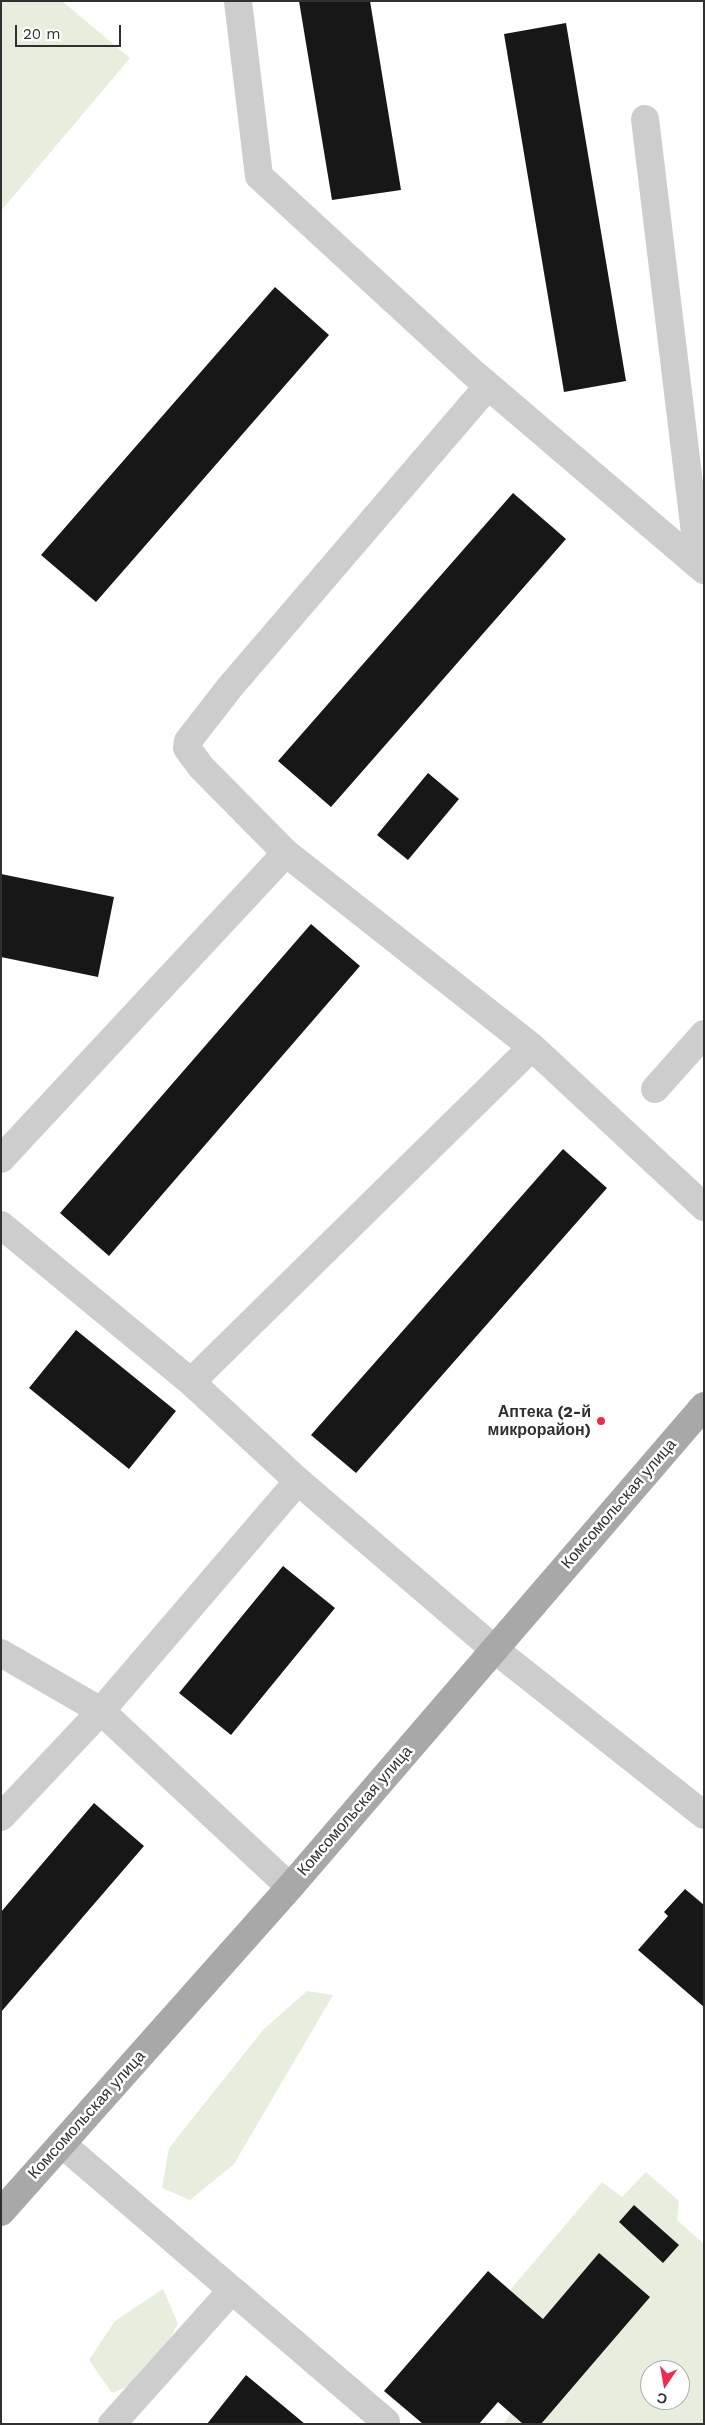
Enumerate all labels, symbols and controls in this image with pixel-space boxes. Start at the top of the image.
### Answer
scale bar [18,15,124,47]
text: 20 m [23,25,61,43]
place label: Аптека (2-й микрорайон) [488,1402,591,1440]
marker: Аптека (2-й микрорайон) [595,1415,607,1427]
street label: Комсомольская улица [557,1435,681,1573]
street label: Комсомольская улица [293,1742,417,1880]
street label: Комсомольская улица [24,2047,150,2183]
north arrow [640,2360,690,2410]
text: С [655,2390,669,2408]

